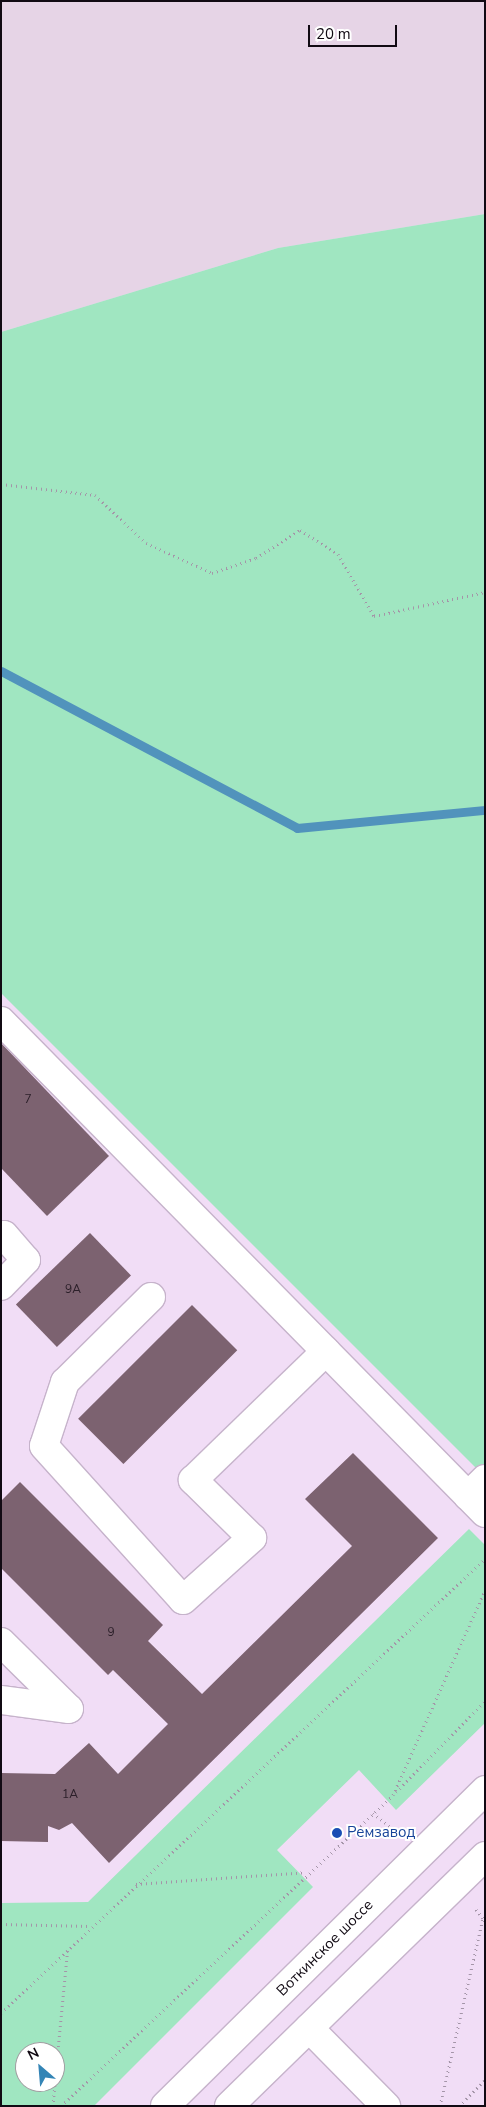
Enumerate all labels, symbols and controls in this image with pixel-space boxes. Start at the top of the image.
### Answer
scale bar [311,15,400,47]
text: 20 m [316,24,351,44]
house number: 7 [24,1093,32,1107]
house number: 9А [65,1283,81,1297]
house number: 9 [107,1626,115,1640]
house number: 1А [62,1788,78,1802]
place label: Ремзавод [347,1824,415,1842]
marker: Ремзавод [331,1827,343,1839]
street label: Воткинское шоссе [273,1896,377,2000]
north arrow [15,2042,65,2092]
text: N [24,2043,42,2065]

